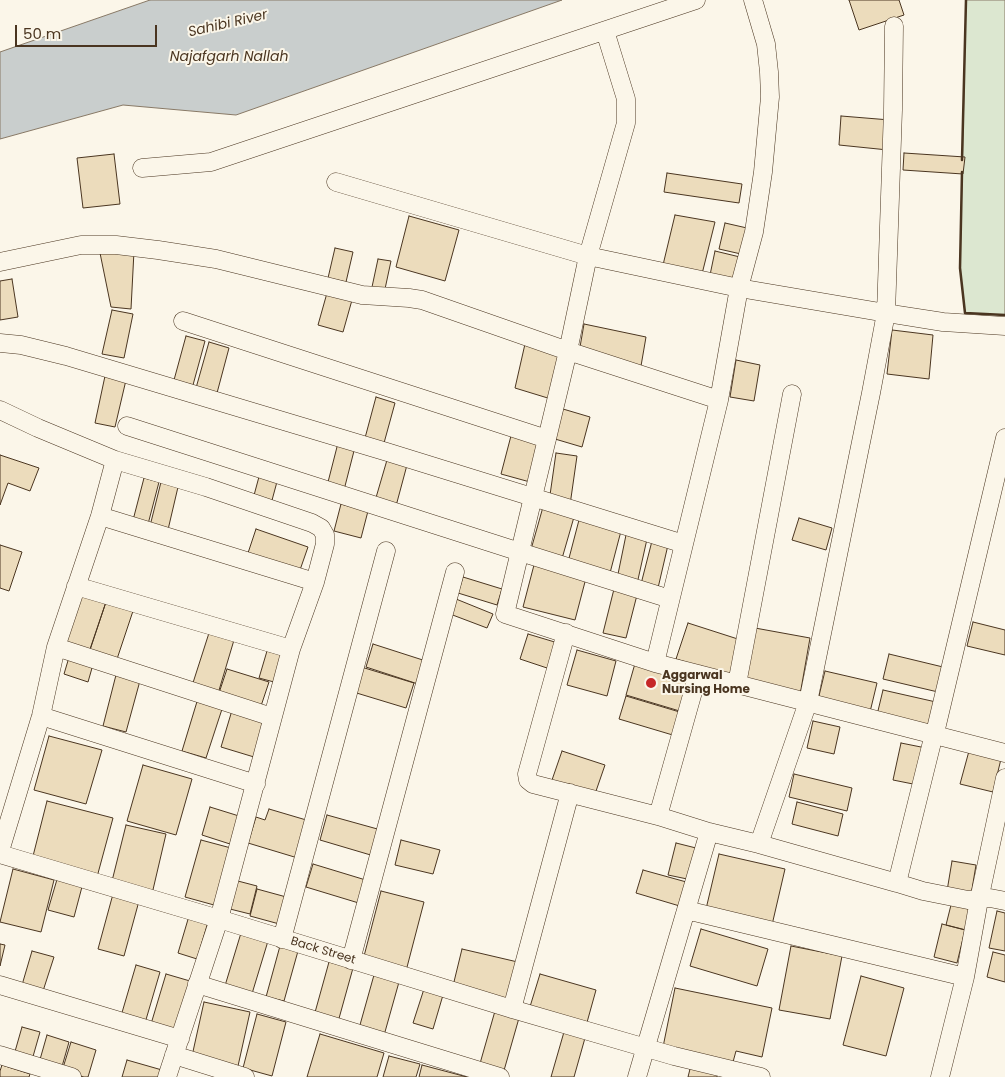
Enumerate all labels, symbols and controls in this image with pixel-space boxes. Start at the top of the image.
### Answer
water label: Sahibi River [187,7,269,41]
scale bar [18,15,160,47]
text: 50 m [23,23,61,44]
water label: Najafgarh Nallah [170,49,288,65]
place label: Aggarwal Nursing Home [662,669,750,697]
marker: Aggarwal Nursing Home [644,676,658,690]
street label: Back Street [289,934,357,968]

